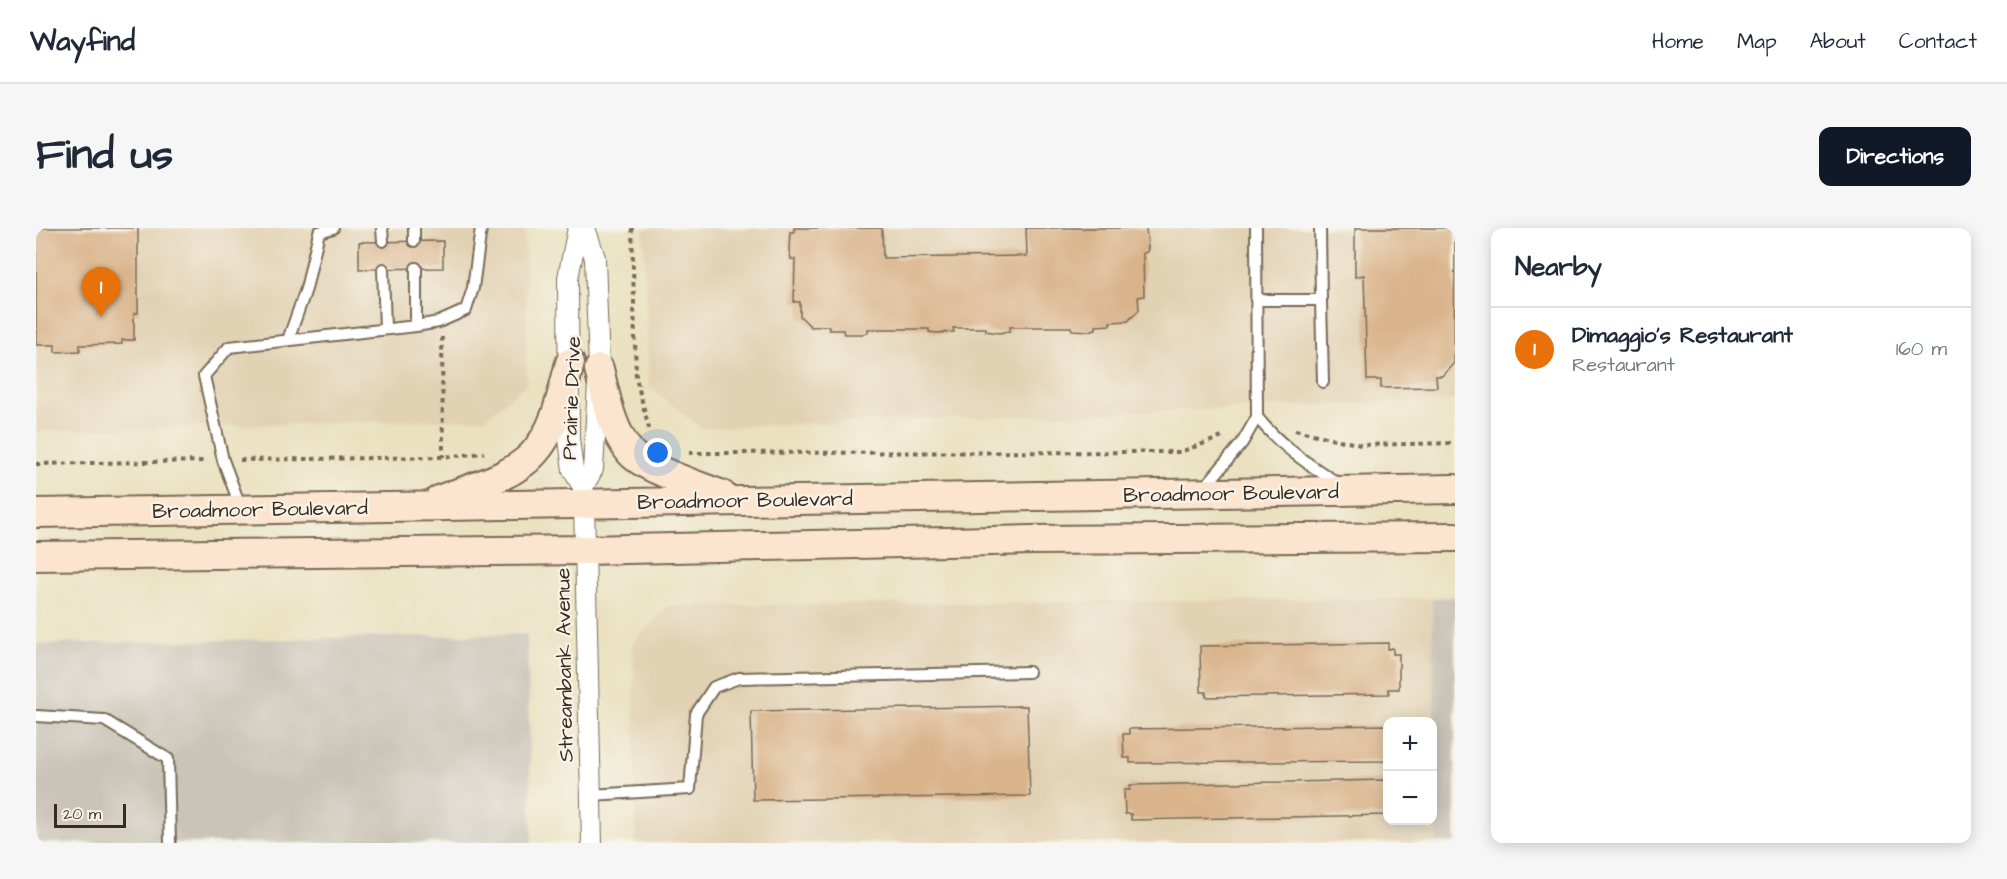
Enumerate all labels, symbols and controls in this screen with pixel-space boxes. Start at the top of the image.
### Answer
text: Wayfind [30,22,135,61]
text: Home [1652,27,1704,56]
text: Map [1737,27,1777,56]
text: About [1810,27,1866,56]
text: Contact [1899,27,1977,56]
text: Find us [36,127,173,185]
button: Directions [1819,127,1971,186]
text: Nearby [1515,249,1602,285]
pin: 1 [82,268,120,317]
text: Dimaggio's Restaurant [1572,320,1793,351]
text: 1 [1533,335,1536,363]
text: 160 m [1896,335,1947,363]
street label: Prairie Drive [555,336,588,460]
text: Restaurant [1572,351,1675,379]
your location [643,438,672,467]
street label: Broadmoor Boulevard [1123,477,1339,510]
street label: Broadmoor Boulevard [637,484,853,517]
street label: Broadmoor Boulevard [152,493,368,526]
street label: Streambank Avenue [548,568,581,762]
map controls [1383,717,1437,825]
button: + [1383,717,1437,771]
button: − [1383,771,1437,825]
scale bar [54,801,126,828]
text: 20 m [63,803,101,825]

